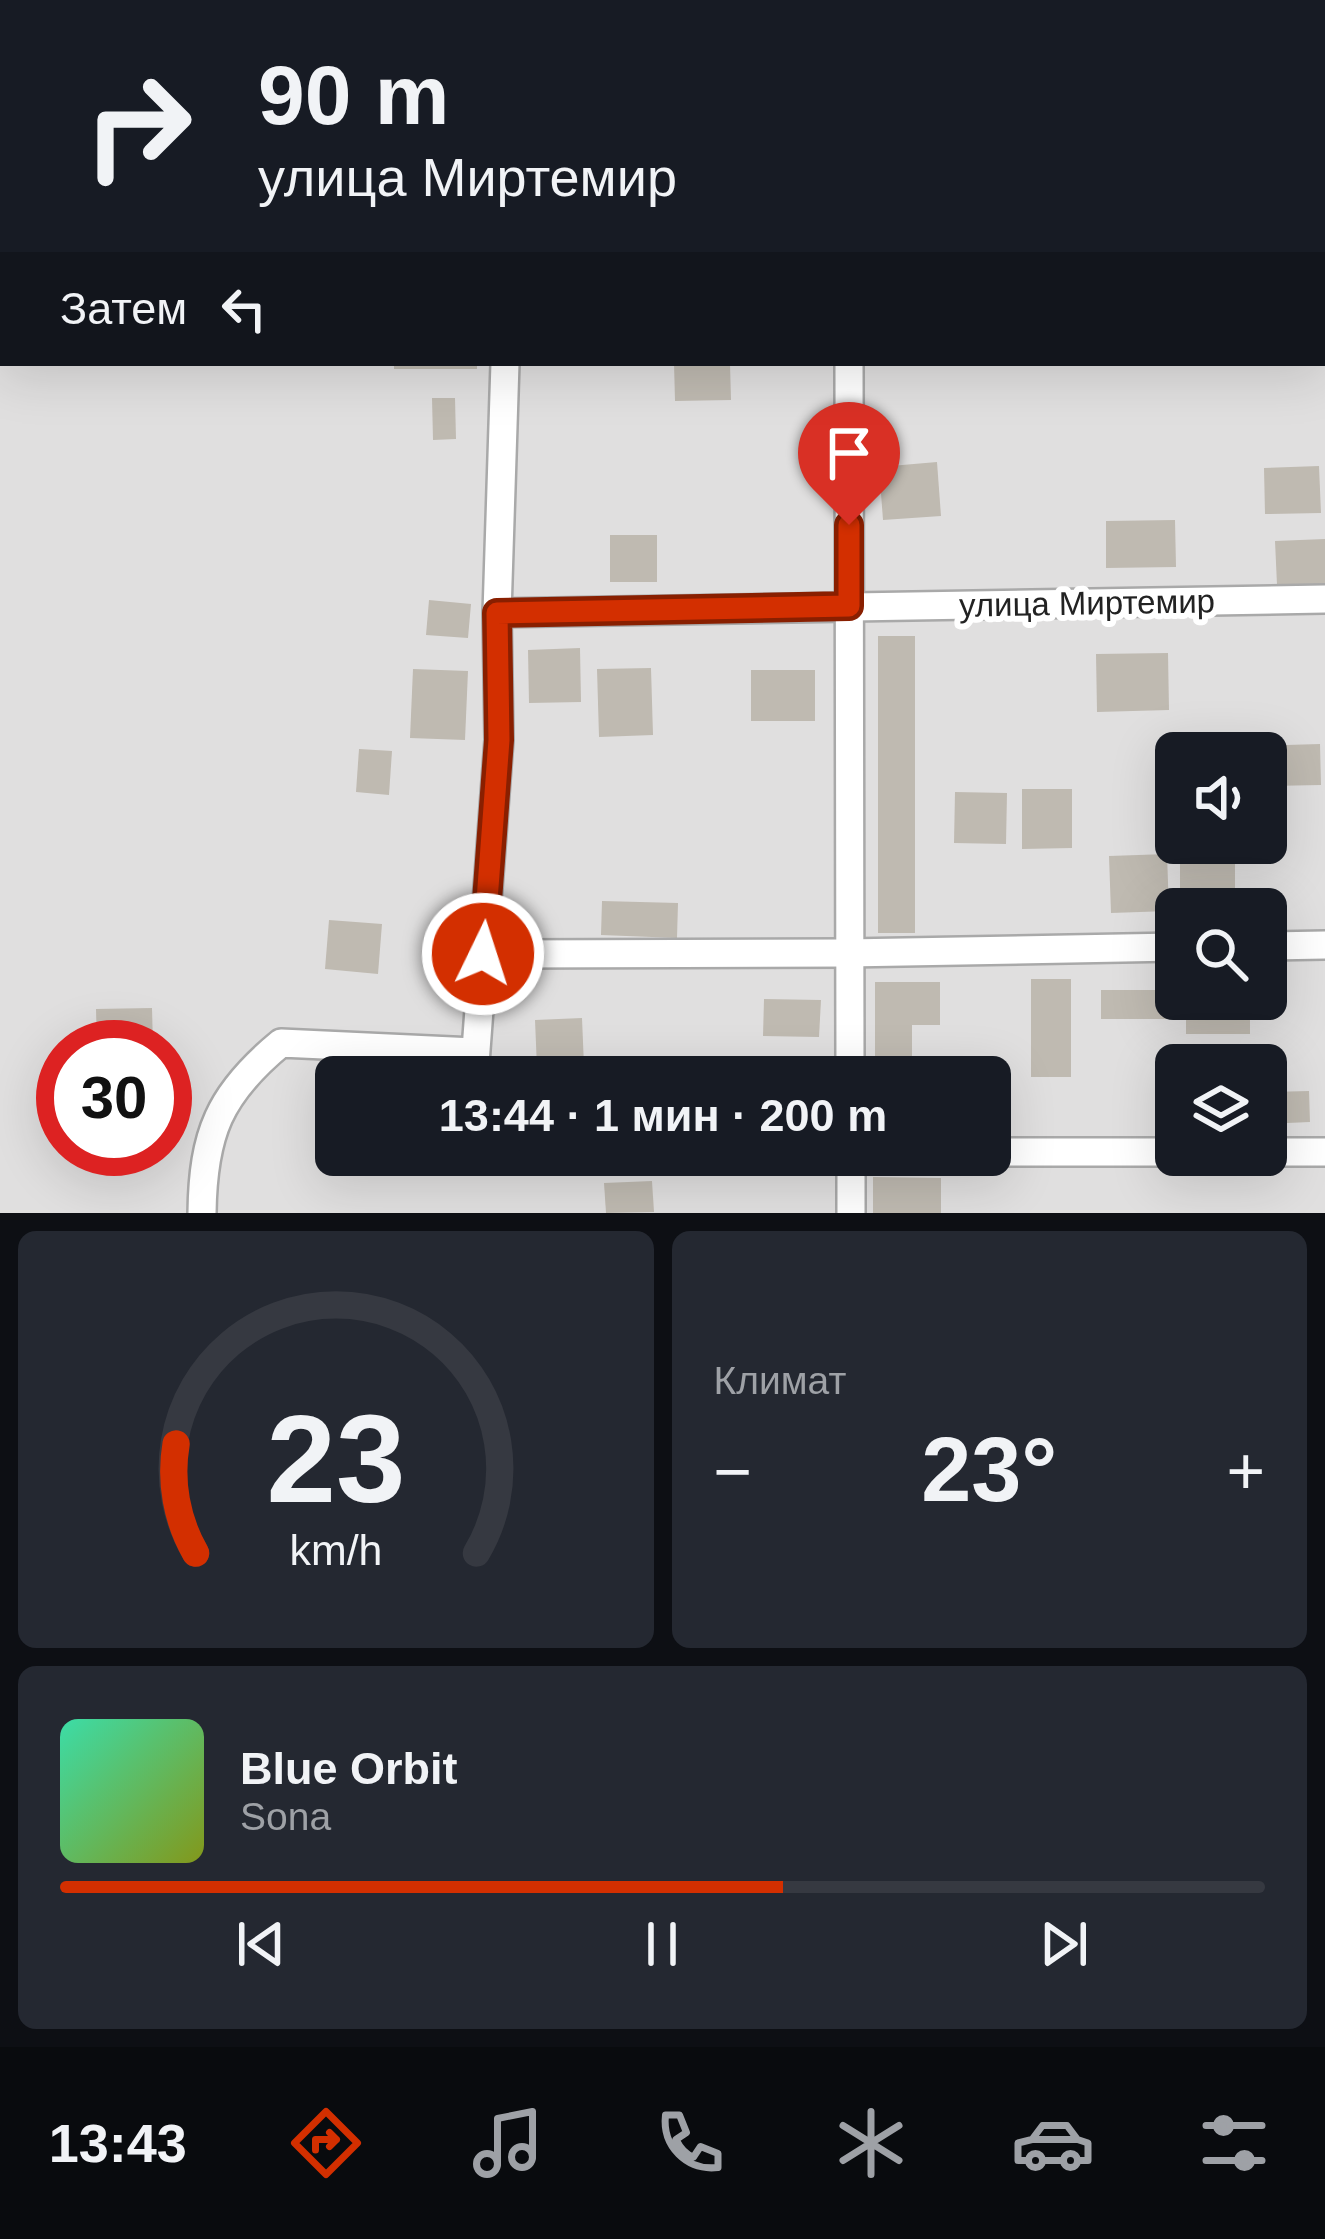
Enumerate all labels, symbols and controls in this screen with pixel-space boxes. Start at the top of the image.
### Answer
icon: right [60,48,216,204]
text: 90 m [258,48,449,142]
text: улица Миртемир [258,147,677,207]
icon: left [211,276,277,342]
text: Затем [60,283,187,334]
pin [798,402,900,525]
icon: arrive [816,420,882,486]
street label: улица Миртемир [959,582,1215,624]
map controls [1155,732,1287,1176]
button: sound [1155,732,1287,864]
button: search [1155,888,1287,1020]
position arrow [420,891,546,1017]
speed limit sign: 30 [36,1020,192,1176]
button: layers [1155,1044,1287,1176]
text: 13:44 · 1 мин · 200 m [439,1090,887,1141]
text: Климат [714,1359,846,1402]
text: 23 [266,1389,405,1528]
text: 23° [921,1420,1057,1520]
text: − [714,1434,752,1508]
text: + [1226,1434,1265,1508]
text: km/h [289,1525,382,1573]
text: Blue Orbit [240,1743,458,1794]
text: Sona [240,1795,331,1838]
icon: previous [228,1911,294,1977]
icon: pause [629,1911,695,1977]
icon: next [1031,1911,1097,1977]
icon: directions [284,2101,368,2185]
icon: music [466,2101,550,2185]
icon: phone [648,2101,732,2185]
icon: climate [829,2101,913,2185]
icon: car [1011,2101,1095,2185]
icon: filters [1192,2101,1276,2185]
text: 13:43 [49,2113,187,2173]

